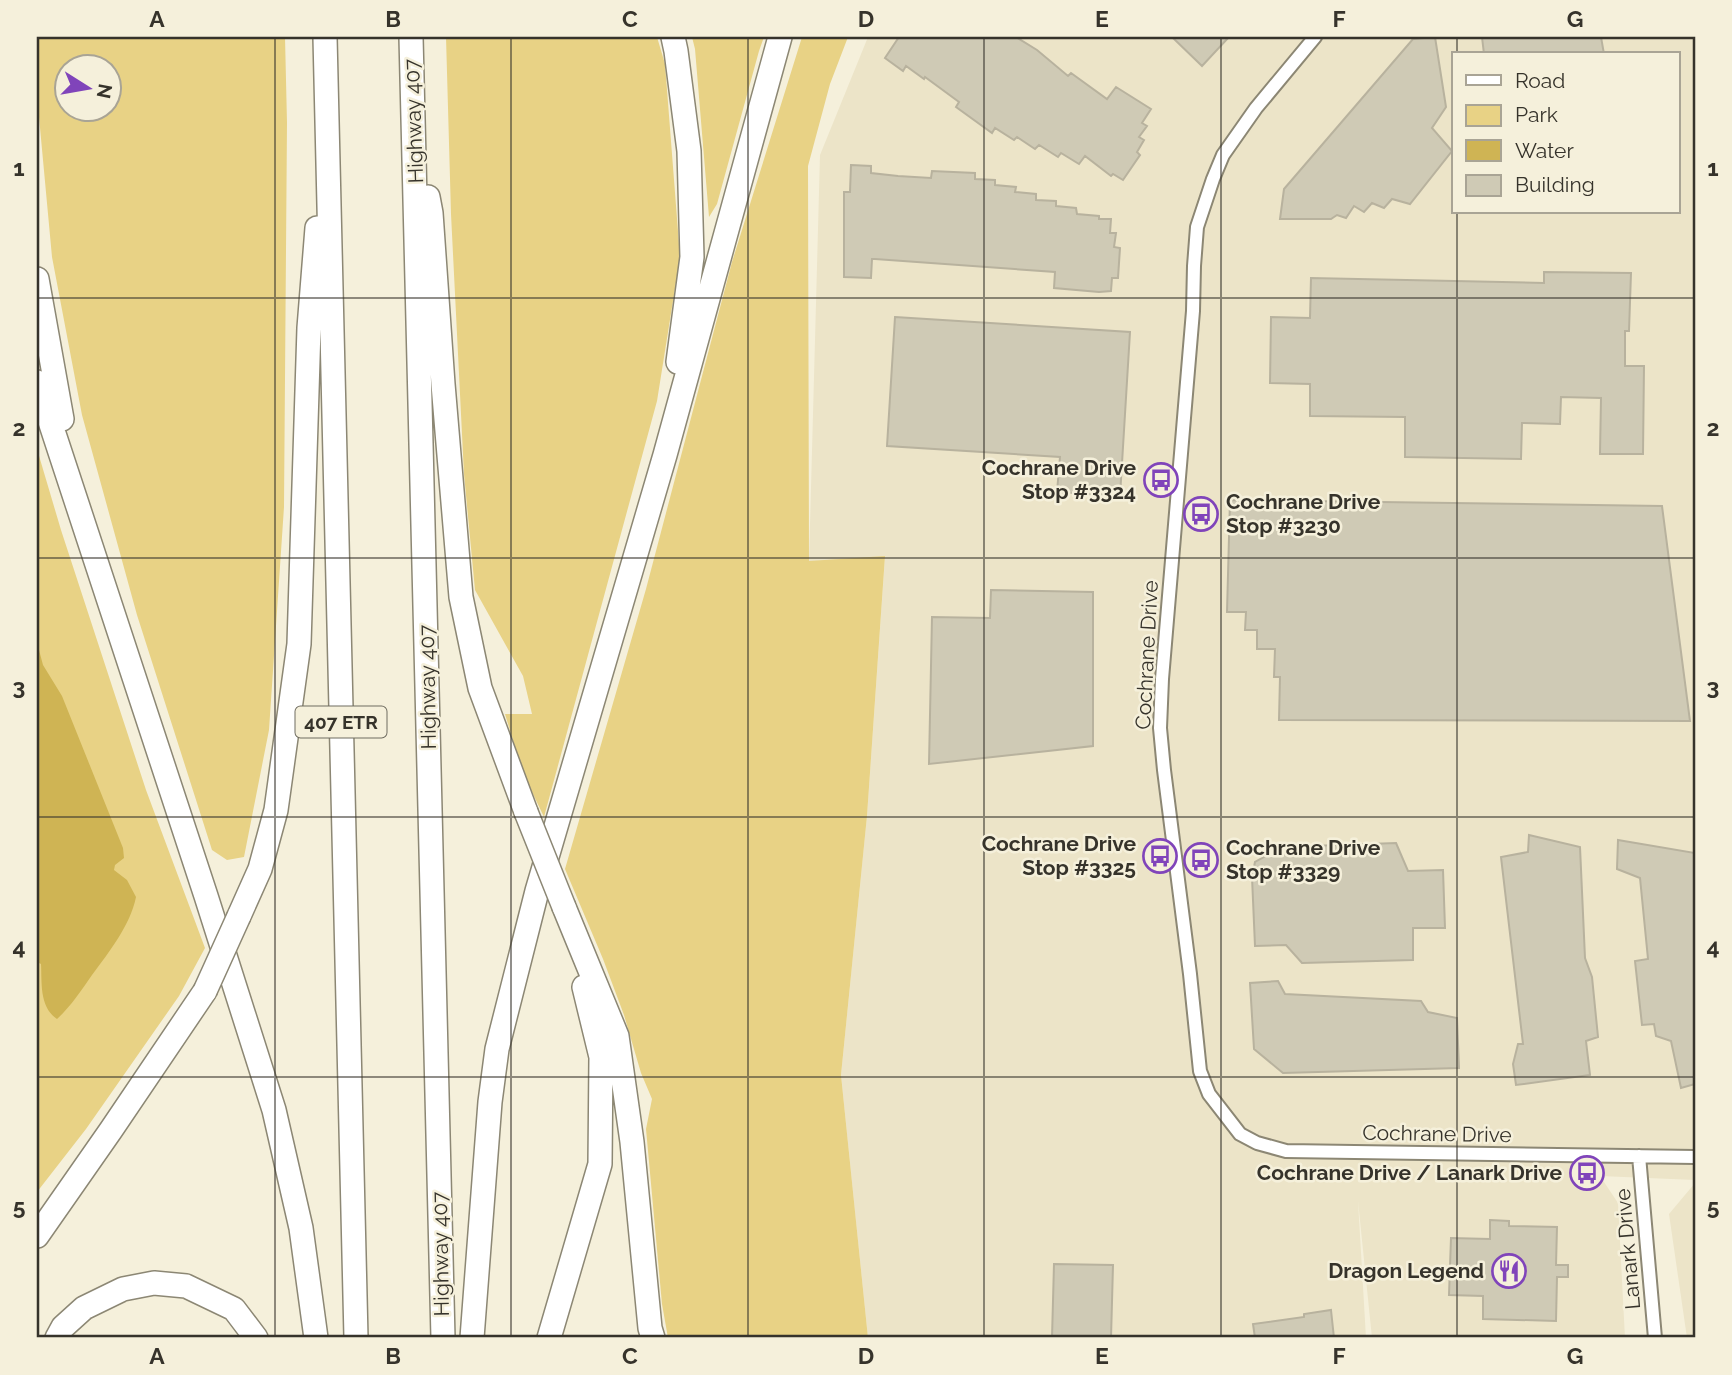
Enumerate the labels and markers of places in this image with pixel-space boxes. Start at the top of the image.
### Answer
place label: Cochrane Drive Stop #3324 [982,455,1136,504]
bus stop icon: Cochrane Drive Stop #3324 [1142,461,1180,499]
place label: Cochrane Drive Stop #3230 [1226,489,1381,538]
bus stop icon: Cochrane Drive Stop #3230 [1182,495,1220,533]
place label: Cochrane Drive Stop #3325 [982,831,1136,880]
place label: Cochrane Drive Stop #3329 [1226,835,1381,884]
bus stop icon: Cochrane Drive Stop #3325 [1141,837,1179,875]
bus stop icon: Cochrane Drive Stop #3329 [1182,841,1220,879]
bus stop icon: Cochrane Drive / Lanark Drive [1568,1154,1606,1192]
place label: Cochrane Drive / Lanark Drive [1257,1160,1562,1185]
restaurant icon: Dragon Legend [1490,1252,1528,1290]
place label: Dragon Legend [1328,1258,1484,1283]

